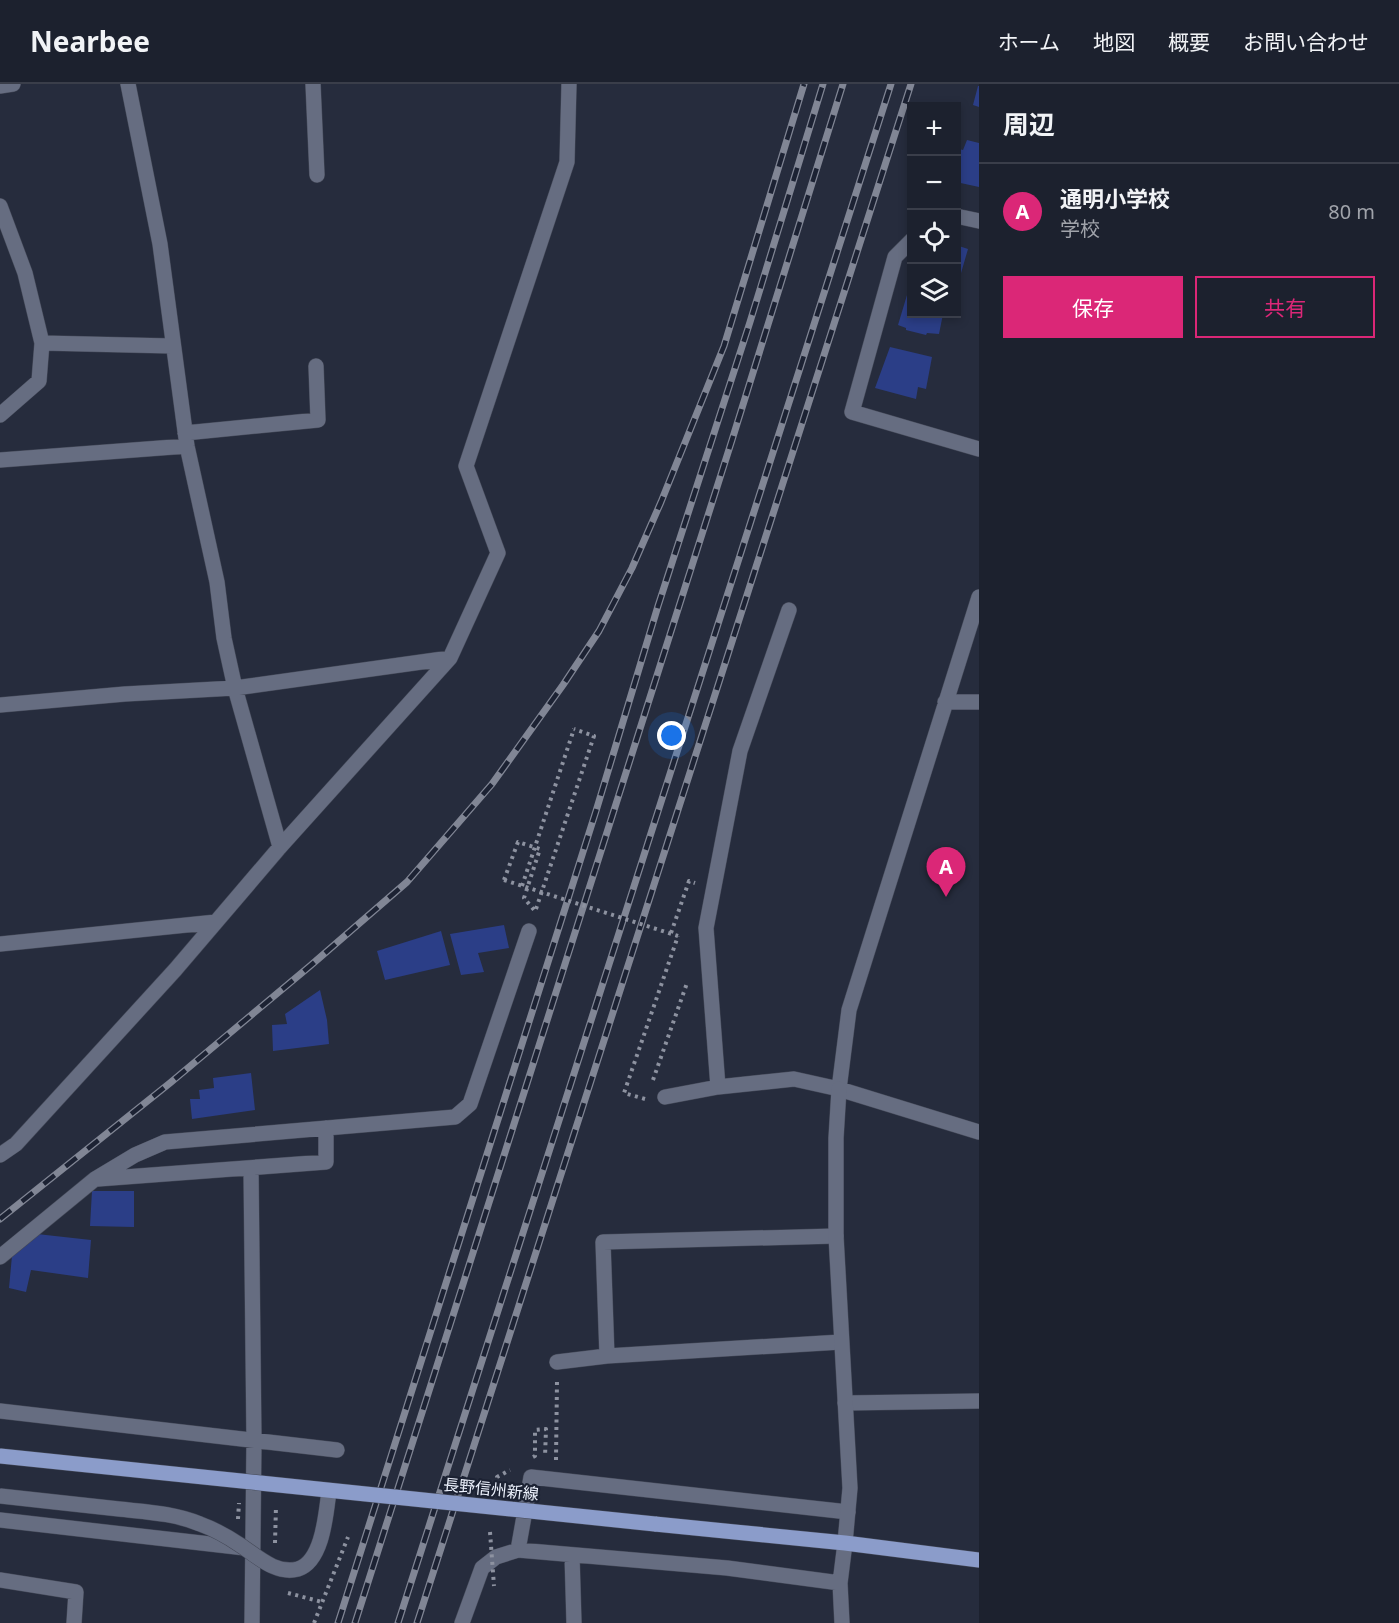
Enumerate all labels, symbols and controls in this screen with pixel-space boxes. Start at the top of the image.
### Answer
text: Nearbee [30,22,150,60]
text: ホーム [998,28,1060,56]
text: 地図 [1093,28,1135,56]
text: 概要 [1168,28,1210,56]
text: お問い合わせ [1243,28,1369,56]
map controls [907,102,961,318]
button: + [907,102,961,156]
text: 周辺 [1003,106,1055,142]
button: − [907,156,961,210]
text: 通明小学校 [1060,183,1170,213]
text: A [1016,198,1029,225]
text: 80 m [1328,198,1375,225]
button: locate [907,210,961,264]
text: 学校 [1060,215,1100,242]
button: layers [907,264,961,318]
button: 保存 [1003,276,1183,338]
button: 共有 [1195,276,1375,338]
your location [657,721,686,750]
pin: A [926,848,966,897]
street label: 長野信州新線 [442,1473,540,1505]

